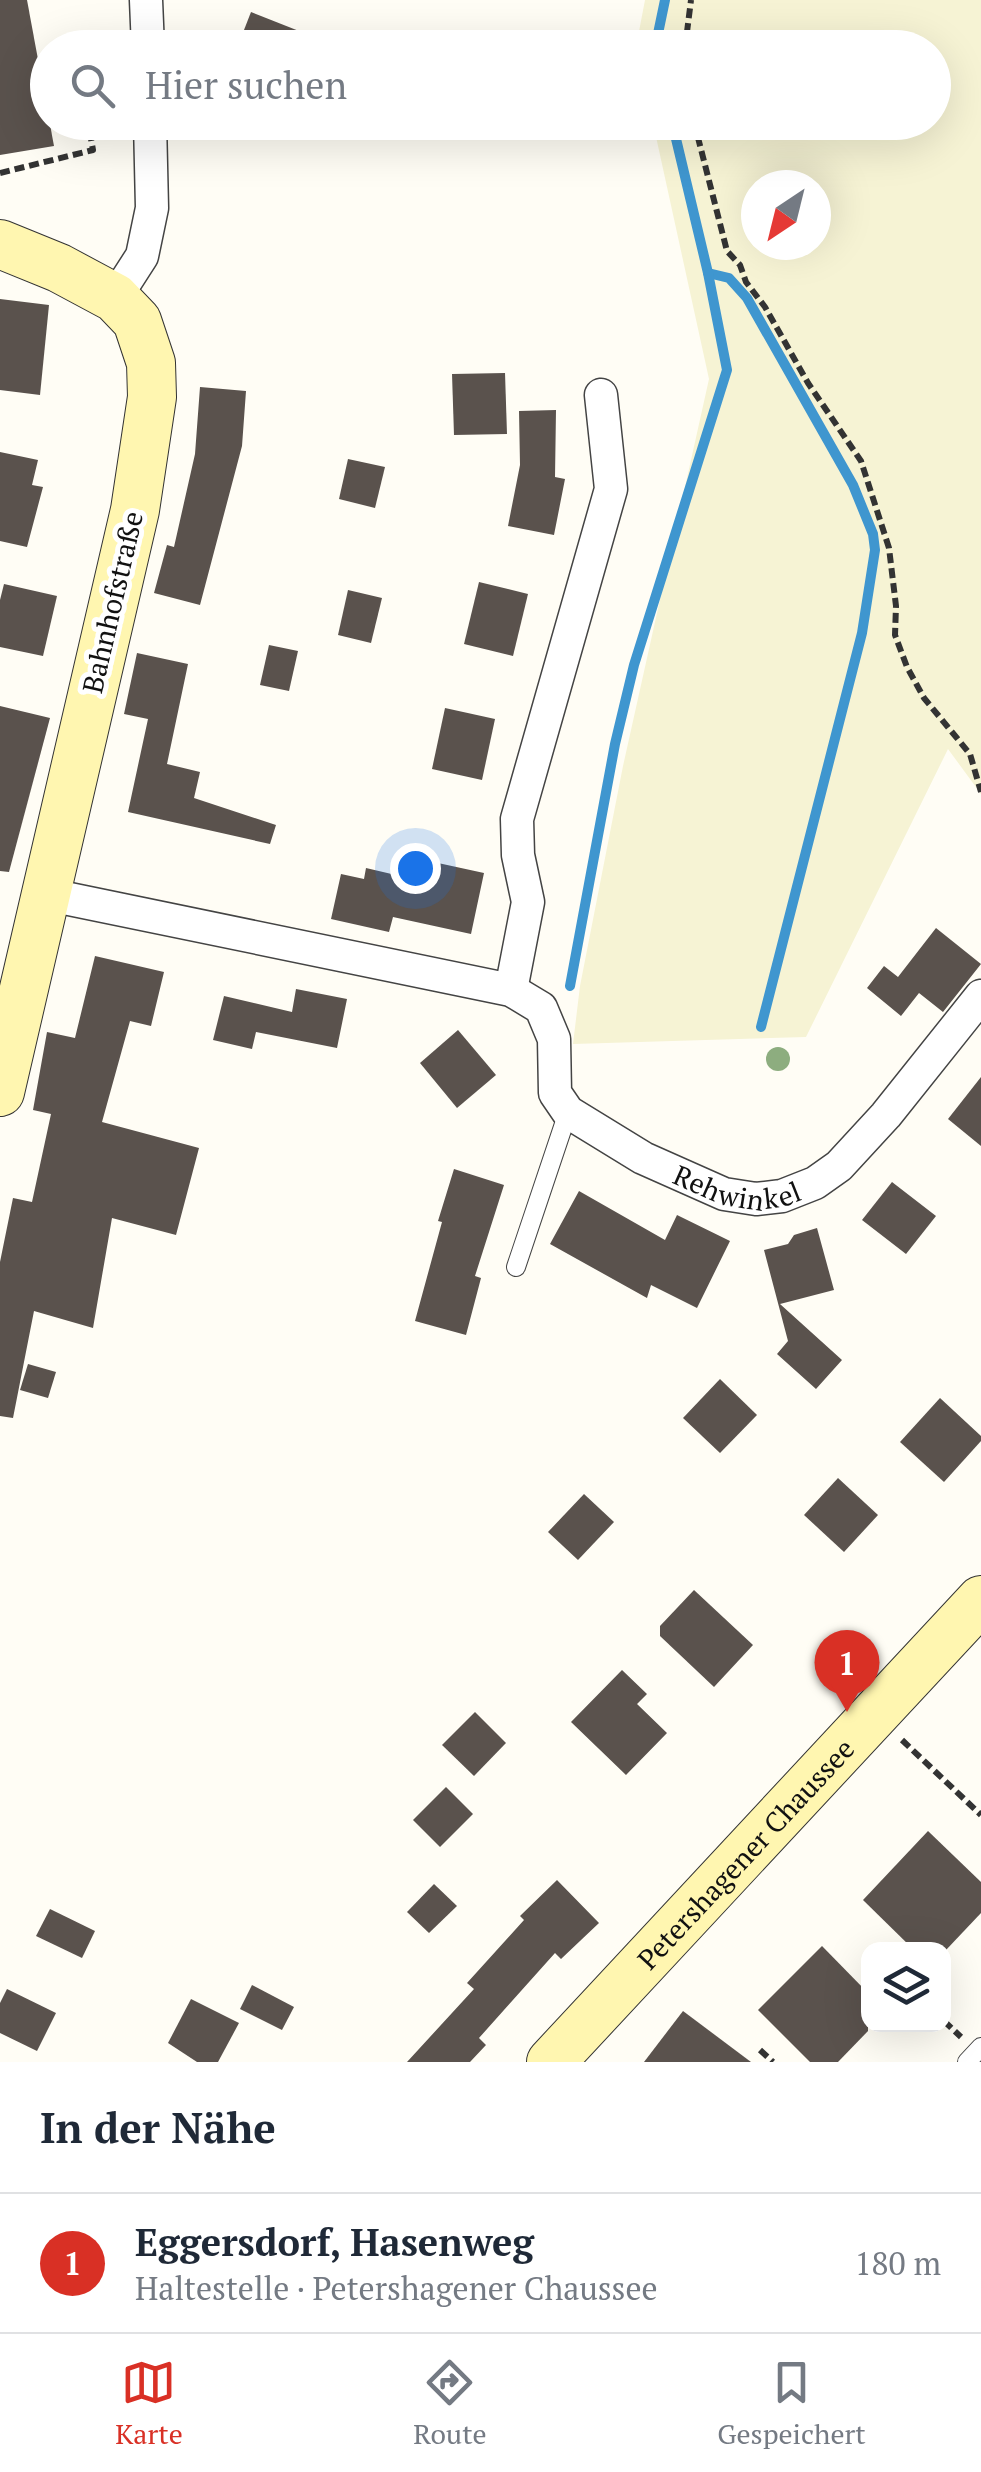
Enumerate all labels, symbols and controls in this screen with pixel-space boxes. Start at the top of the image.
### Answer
search box [30,30,951,140]
icon: search [65,58,120,113]
text: Hier suchen [145,60,347,110]
north arrow [741,170,831,260]
street label: Bahnhofstraße [73,508,151,696]
your location [390,843,441,894]
street label: Rehwinkel [668,1156,806,1219]
pin: 1 [814,1630,880,1712]
street label: Petershagener Chaussee [629,1730,862,1977]
map controls [861,1942,951,2032]
button: layers [861,1942,951,2032]
text: In der Nähe [40,2099,276,2155]
text: Eggersdorf, Hasenweg [135,2217,534,2267]
text: 1 [63,2242,82,2284]
text: 180 m [854,2242,941,2284]
text: Haltestelle · Petershagener Chaussee [135,2267,658,2309]
tab: Karte [115,2355,183,2452]
tab: Route [413,2355,487,2452]
tab: Gespeichert [717,2355,866,2452]

